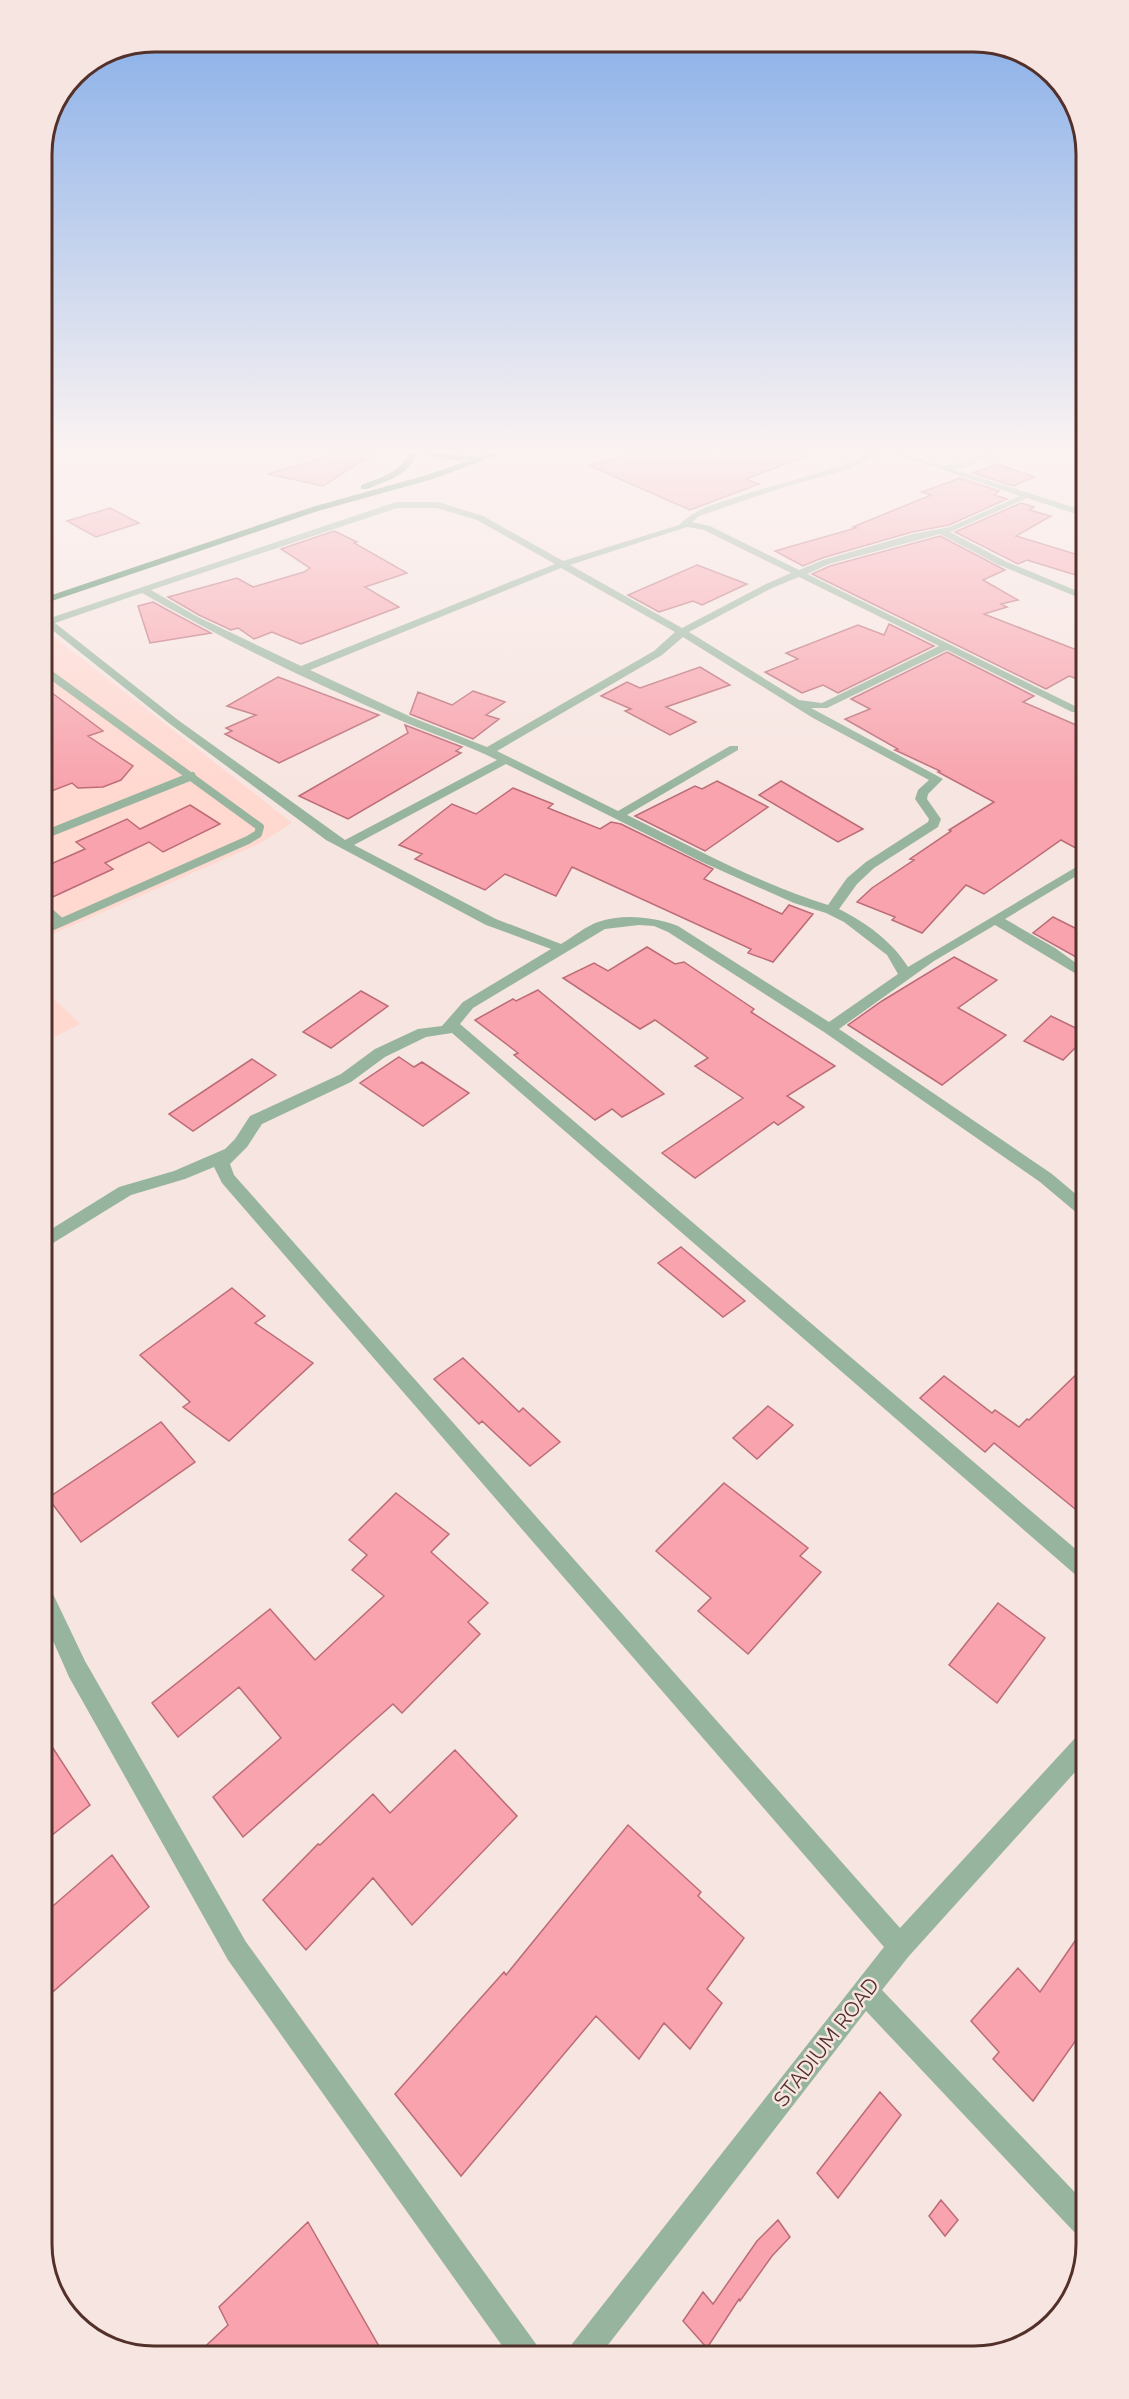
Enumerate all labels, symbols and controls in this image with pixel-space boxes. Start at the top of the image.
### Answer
street label: STADIUM ROAD [768,1973,884,2111]

